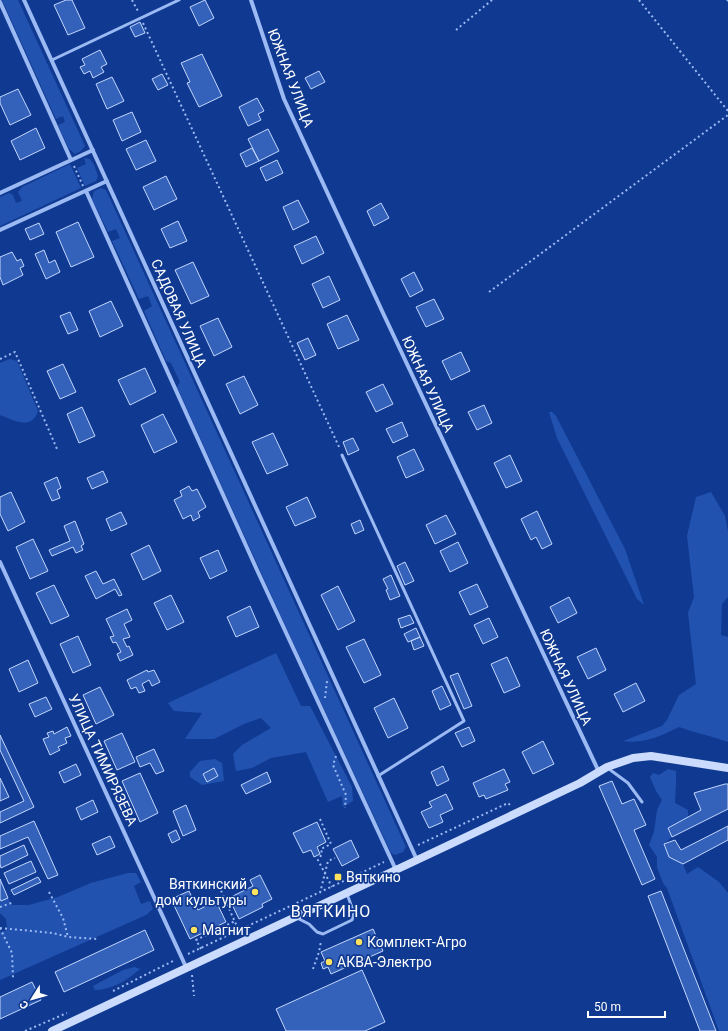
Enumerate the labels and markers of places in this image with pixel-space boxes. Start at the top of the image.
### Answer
place label: Вяткино [346,869,401,885]
marker: Вяткино [333,872,343,882]
place label: Вяткинский дом культуры [155,876,247,908]
marker: Вяткинский дом культуры [250,887,260,897]
place label: Магнит [202,922,251,938]
marker: Магнит [189,925,199,935]
place label: Комплект-Агро [367,934,467,950]
marker: Комплект-Агро [354,937,364,947]
place label: АКВА-Электро [337,954,432,970]
marker: АКВА-Электро [324,957,334,967]

